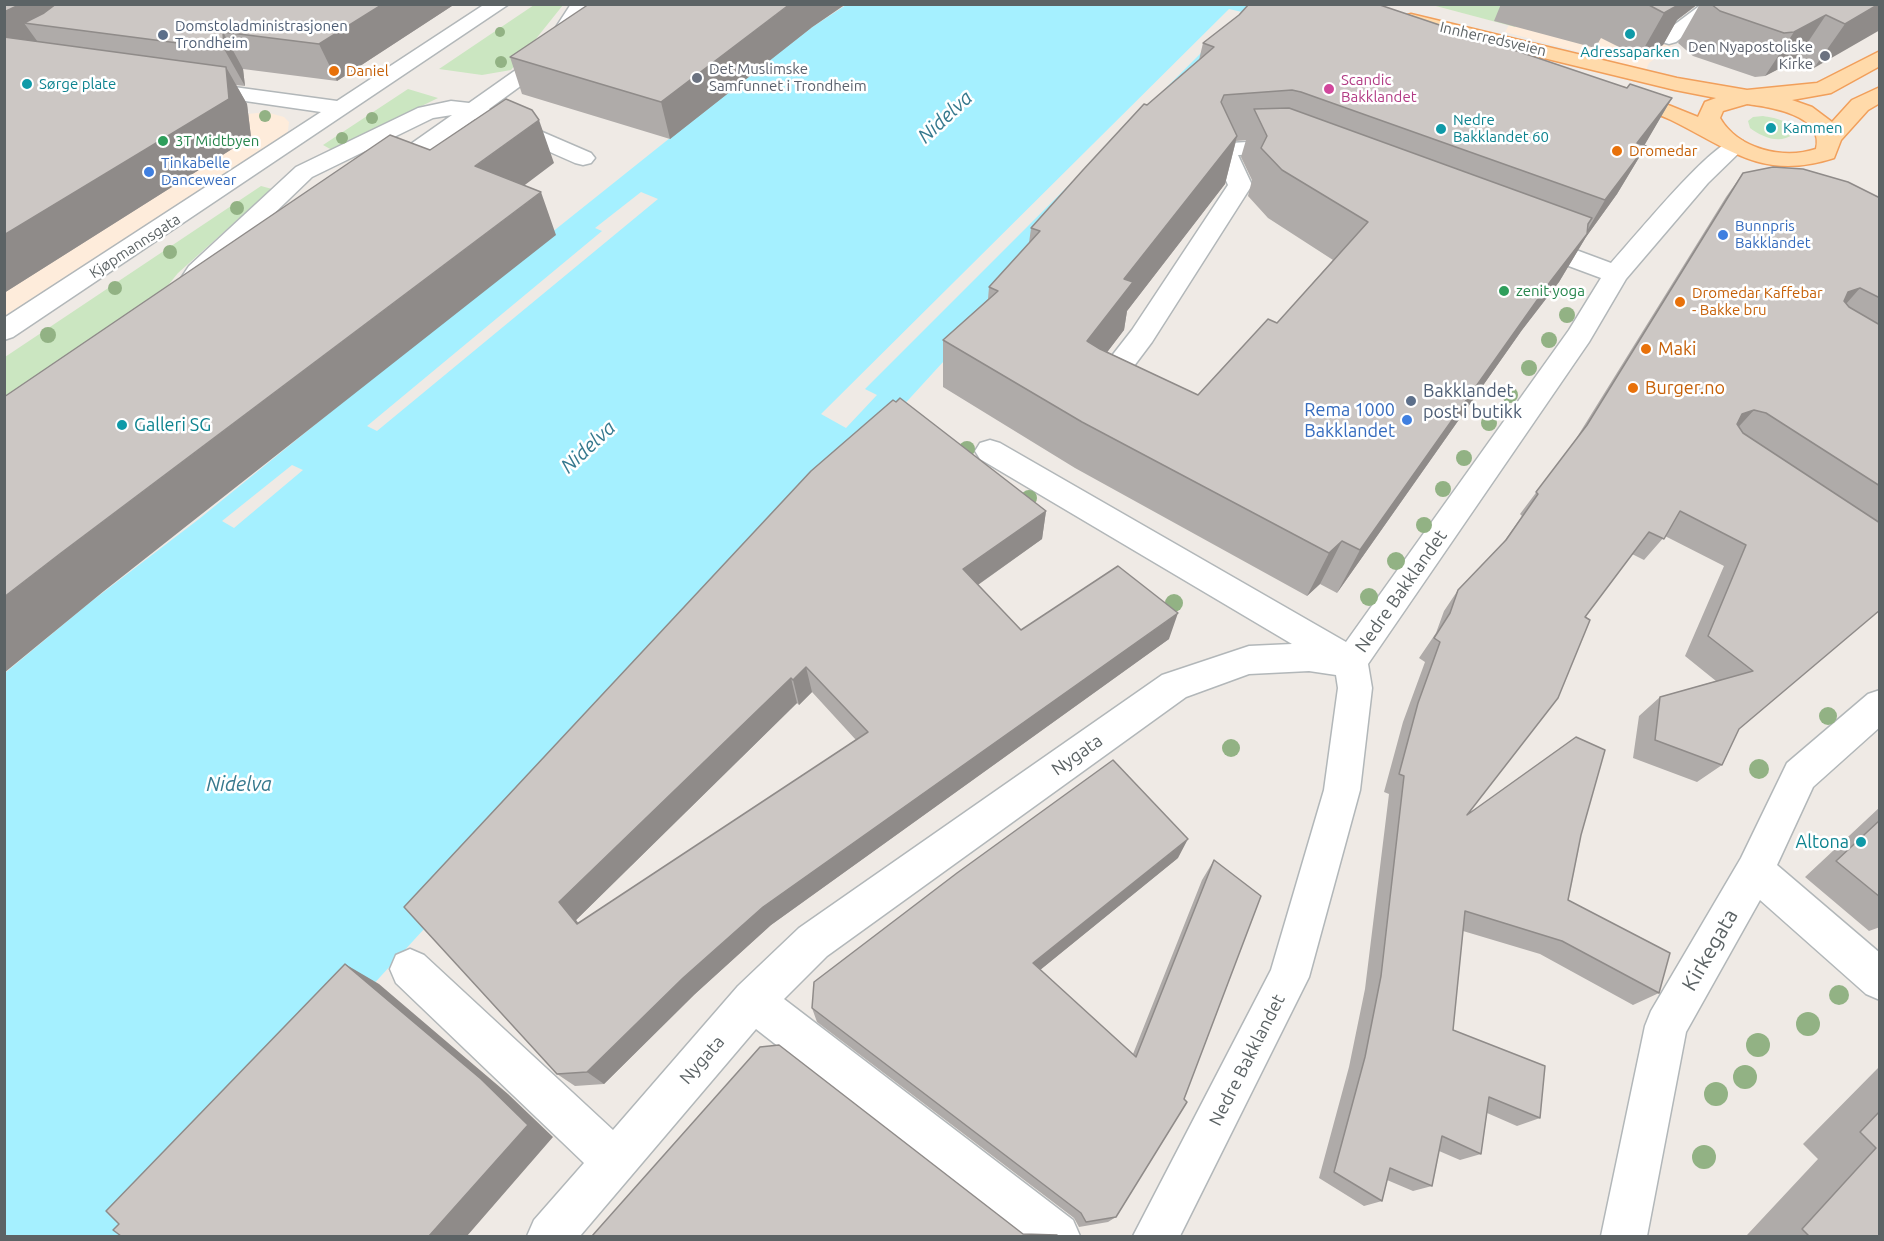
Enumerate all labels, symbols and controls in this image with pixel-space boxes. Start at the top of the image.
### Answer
place label: Domstoladministrasjonen Trondheim [175,17,348,52]
street label: Innherredsveien [1438,18,1548,60]
marker: Adressaparken [1623,27,1637,41]
marker: Domstoladministrasjonen Trondheim [156,28,170,42]
place label: Den Nyapostoliske Kirke [1688,38,1813,73]
place label: Adressaparken [1580,43,1680,61]
marker: Den Nyapostoliske Kirke [1818,49,1832,63]
place label: Det Muslimske Samfunnet i Trondheim [709,60,867,95]
place label: Daniel [346,62,389,80]
marker: Daniel [327,64,341,78]
marker: Det Muslimske Samfunnet i Trondheim [690,71,704,85]
place label: Scandic Bakklandet [1341,71,1417,106]
place label: Sørge plate [39,75,116,93]
marker: Sørge plate [20,77,34,91]
marker: Scandic Bakklandet [1322,82,1336,96]
water label: Nidelva [913,86,977,148]
place label: Nedre Bakklandet 60 [1453,111,1549,146]
place label: Kammen [1783,119,1843,137]
marker: Kammen [1764,121,1778,135]
marker: Nedre Bakklandet 60 [1434,122,1448,136]
place label: 3T Midtbyen [175,132,259,150]
marker: 3T Midtbyen [156,134,170,148]
place label: Dromedar [1629,142,1697,160]
marker: Dromedar [1610,144,1624,158]
place label: Tinkabelle Dancewear [161,154,236,189]
marker: Tinkabelle Dancewear [142,165,156,179]
street label: Kjøpmannsgata [86,210,184,282]
place label: Bunnpris Bakklandet [1735,217,1811,252]
marker: Bunnpris Bakklandet [1716,228,1730,242]
place label: zenit yoga [1516,282,1585,300]
marker: zenit yoga [1497,284,1511,298]
place label: Dromedar Kaffebar - Bakke bru [1692,284,1823,319]
marker: Dromedar Kaffebar - Bakke bru [1673,295,1687,309]
place label: Maki [1658,338,1696,360]
marker: Maki [1639,342,1653,356]
place label: Burger.no [1645,377,1725,399]
place label: Bakklandet post i butikk [1423,380,1522,422]
marker: Burger.no [1626,381,1640,395]
marker: Bakklandet post i butikk [1404,394,1418,408]
place label: Rema 1000 Bakklandet [1304,399,1395,442]
marker: Rema 1000 Bakklandet [1400,413,1414,427]
place label: Galleri SG [134,414,211,436]
water label: Nidelva [556,416,620,478]
marker: Galleri SG [115,418,129,432]
street label: Nedre Bakklandet [1351,525,1451,657]
street label: Nygata [1047,730,1107,780]
water label: Nidelva [206,772,272,796]
place label: Altona [1795,831,1849,853]
marker: Altona [1854,835,1868,849]
street label: Kirkegata [1677,905,1743,995]
street label: Nedre Bakklandet [1204,991,1290,1129]
street label: Nygata [675,1031,729,1089]

